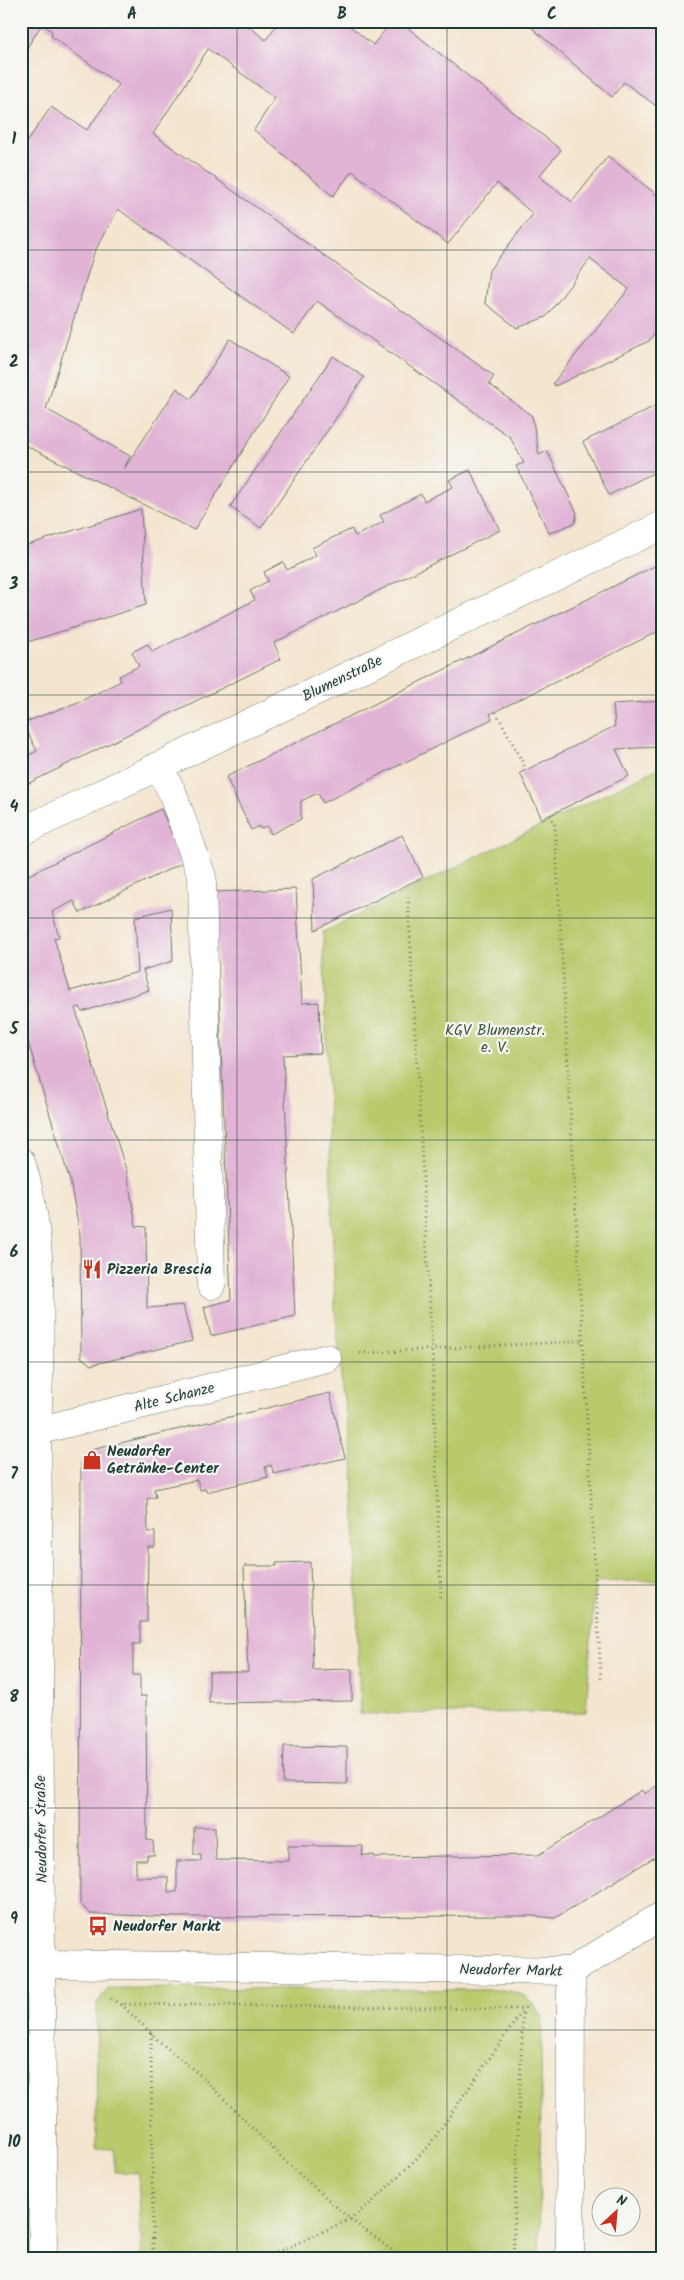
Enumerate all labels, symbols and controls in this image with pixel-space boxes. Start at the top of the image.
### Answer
text: A [127,2,137,27]
text: B [337,2,347,27]
text: C [547,2,557,27]
text: 1 [12,127,17,152]
text: 2 [9,350,19,375]
text: 3 [9,572,19,597]
street label: Blumenstraße [298,649,387,709]
text: 4 [10,795,19,820]
text: 5 [9,1017,20,1042]
park label: KGV Blumenstr. e. V. [445,1019,545,1060]
text: 6 [10,1240,19,1265]
restaurant icon: Pizzeria Brescia [81,1258,103,1280]
place label: Pizzeria Brescia [107,1258,212,1282]
street label: Alte Schanze [131,1376,217,1420]
place label: Neudorfer Getränke-Center [107,1440,219,1481]
shop icon: Neudorfer Getränke-Center [81,1449,103,1471]
text: 7 [10,1462,18,1487]
text: 8 [9,1685,19,1710]
street label: Neudorfer Straße [29,1775,55,1883]
text: 9 [10,1907,18,1932]
bus stop icon: Neudorfer Markt [87,1915,109,1937]
place label: Neudorfer Markt [113,1915,221,1939]
street label: Neudorfer Markt [459,1958,563,1984]
text: 10 [7,2130,21,2155]
north arrow [592,2188,642,2238]
text: N [612,2189,630,2213]

